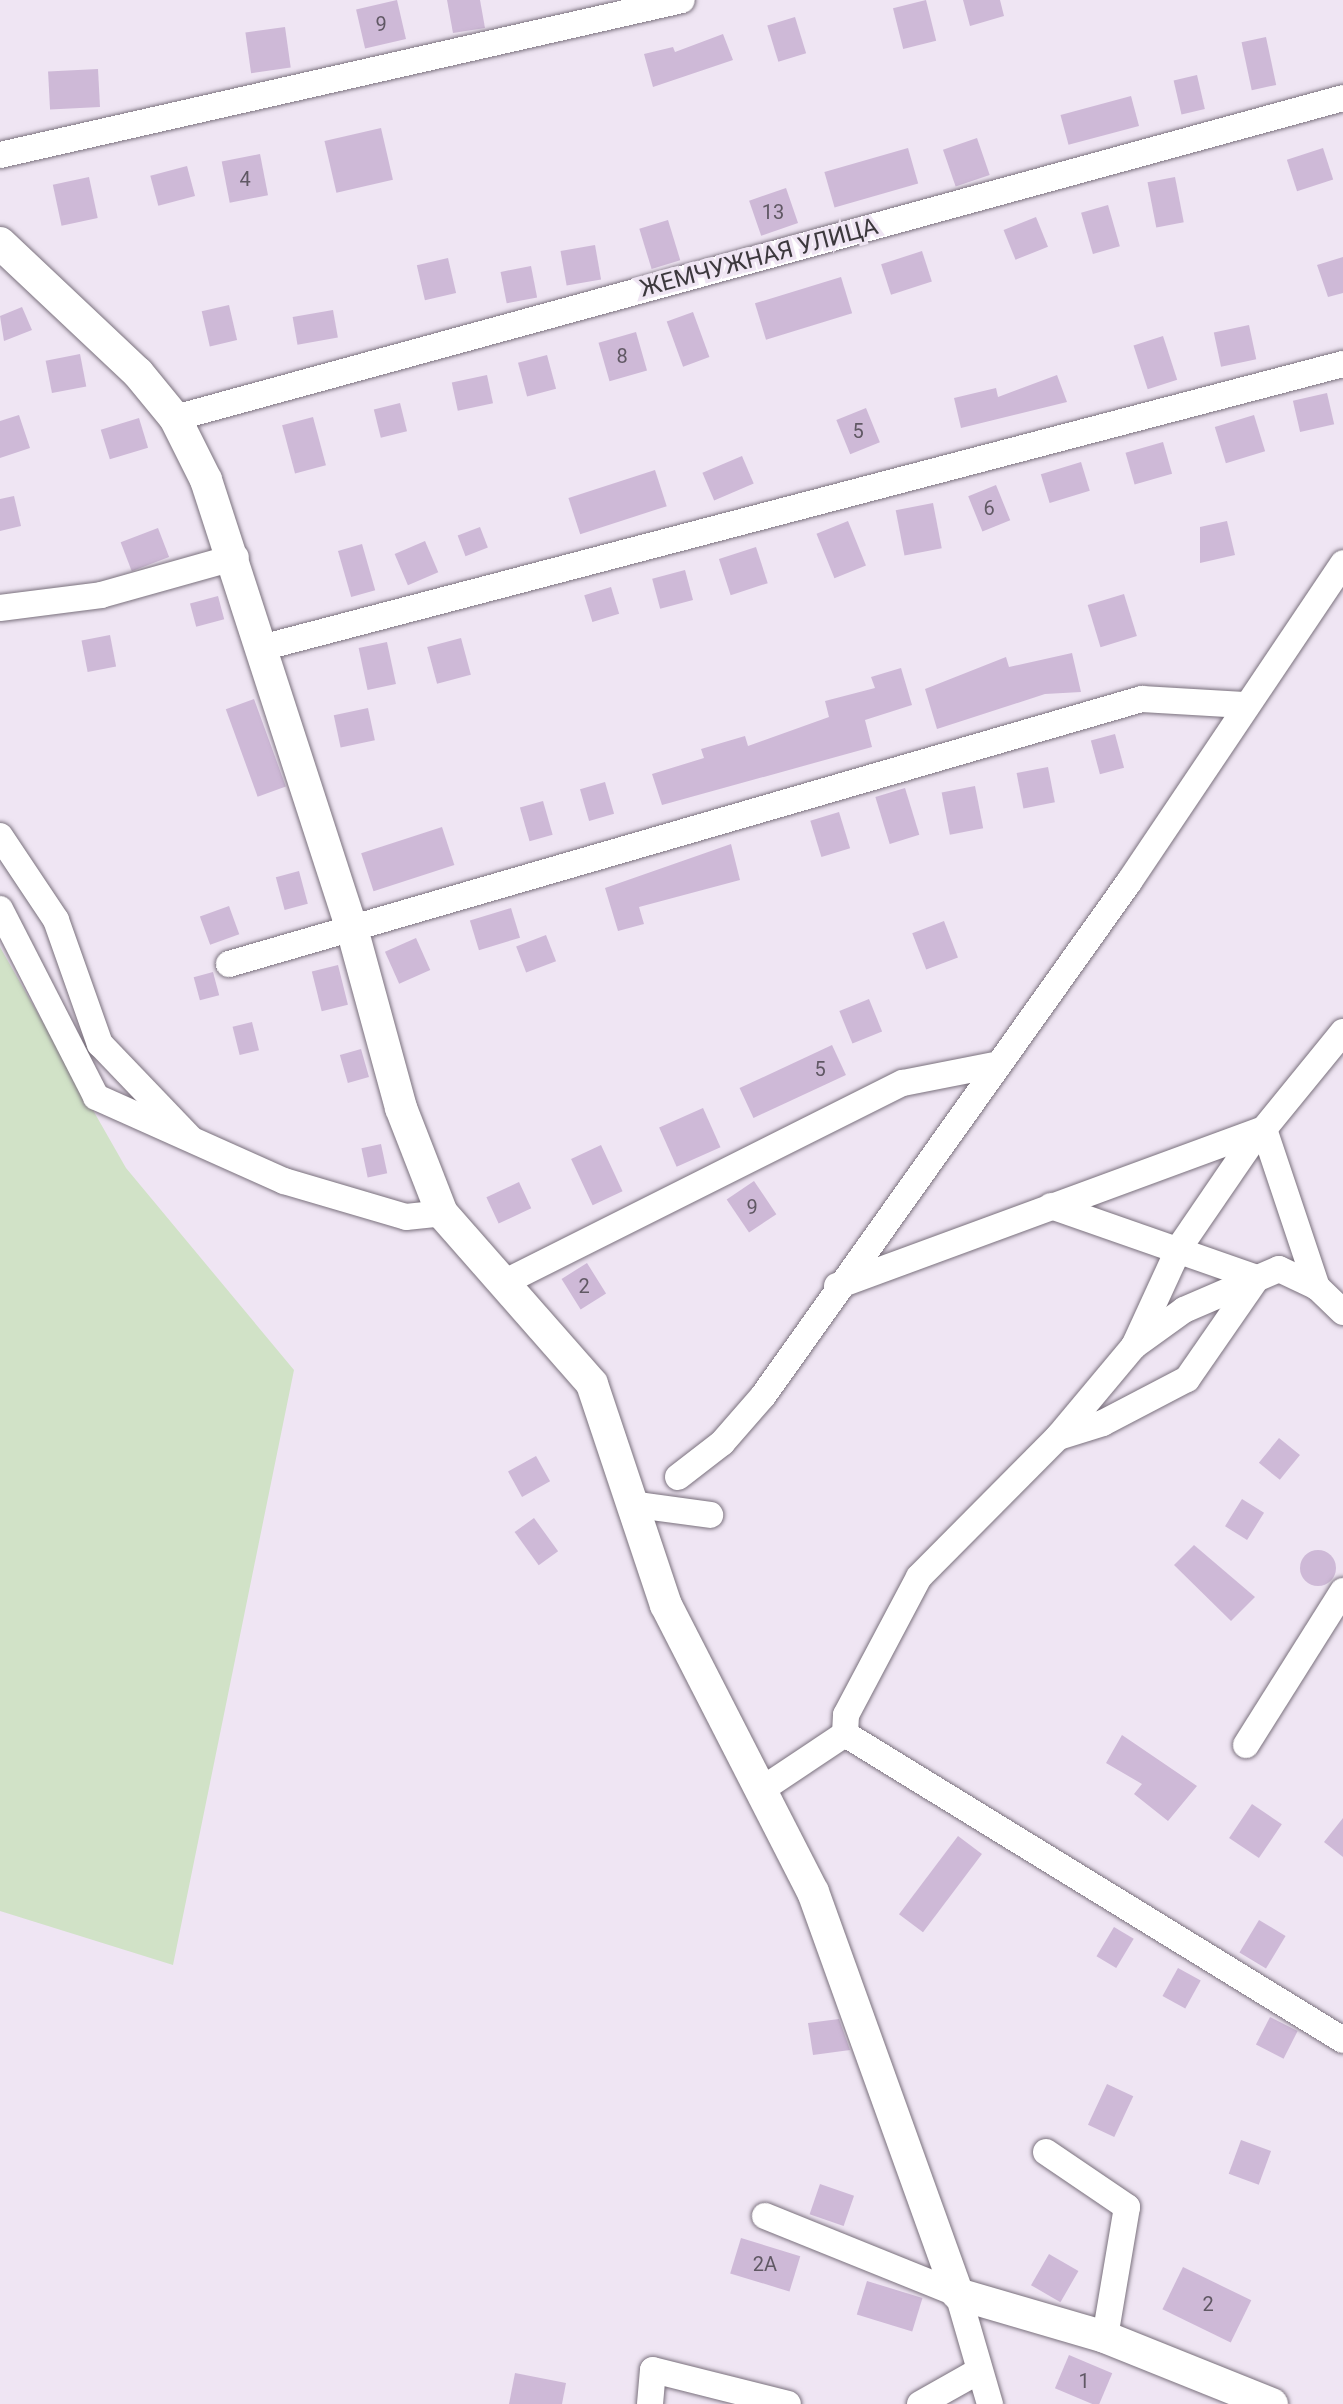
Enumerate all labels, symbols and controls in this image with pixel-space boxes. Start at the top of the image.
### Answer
house number: 9 [375,12,387,36]
house number: 4 [239,167,251,191]
house number: 13 [762,200,784,224]
street label: ЖЕМЧУЖНАЯ УЛИЦА [637,212,881,304]
house number: 8 [616,344,628,368]
house number: 5 [852,419,864,443]
house number: 6 [983,496,995,520]
house number: 5 [814,1057,826,1081]
house number: 9 [746,1195,758,1219]
house number: 2 [578,1274,590,1298]
house number: 2А [753,2252,777,2276]
house number: 2 [1202,2292,1214,2316]
house number: 1 [1078,2369,1090,2393]

